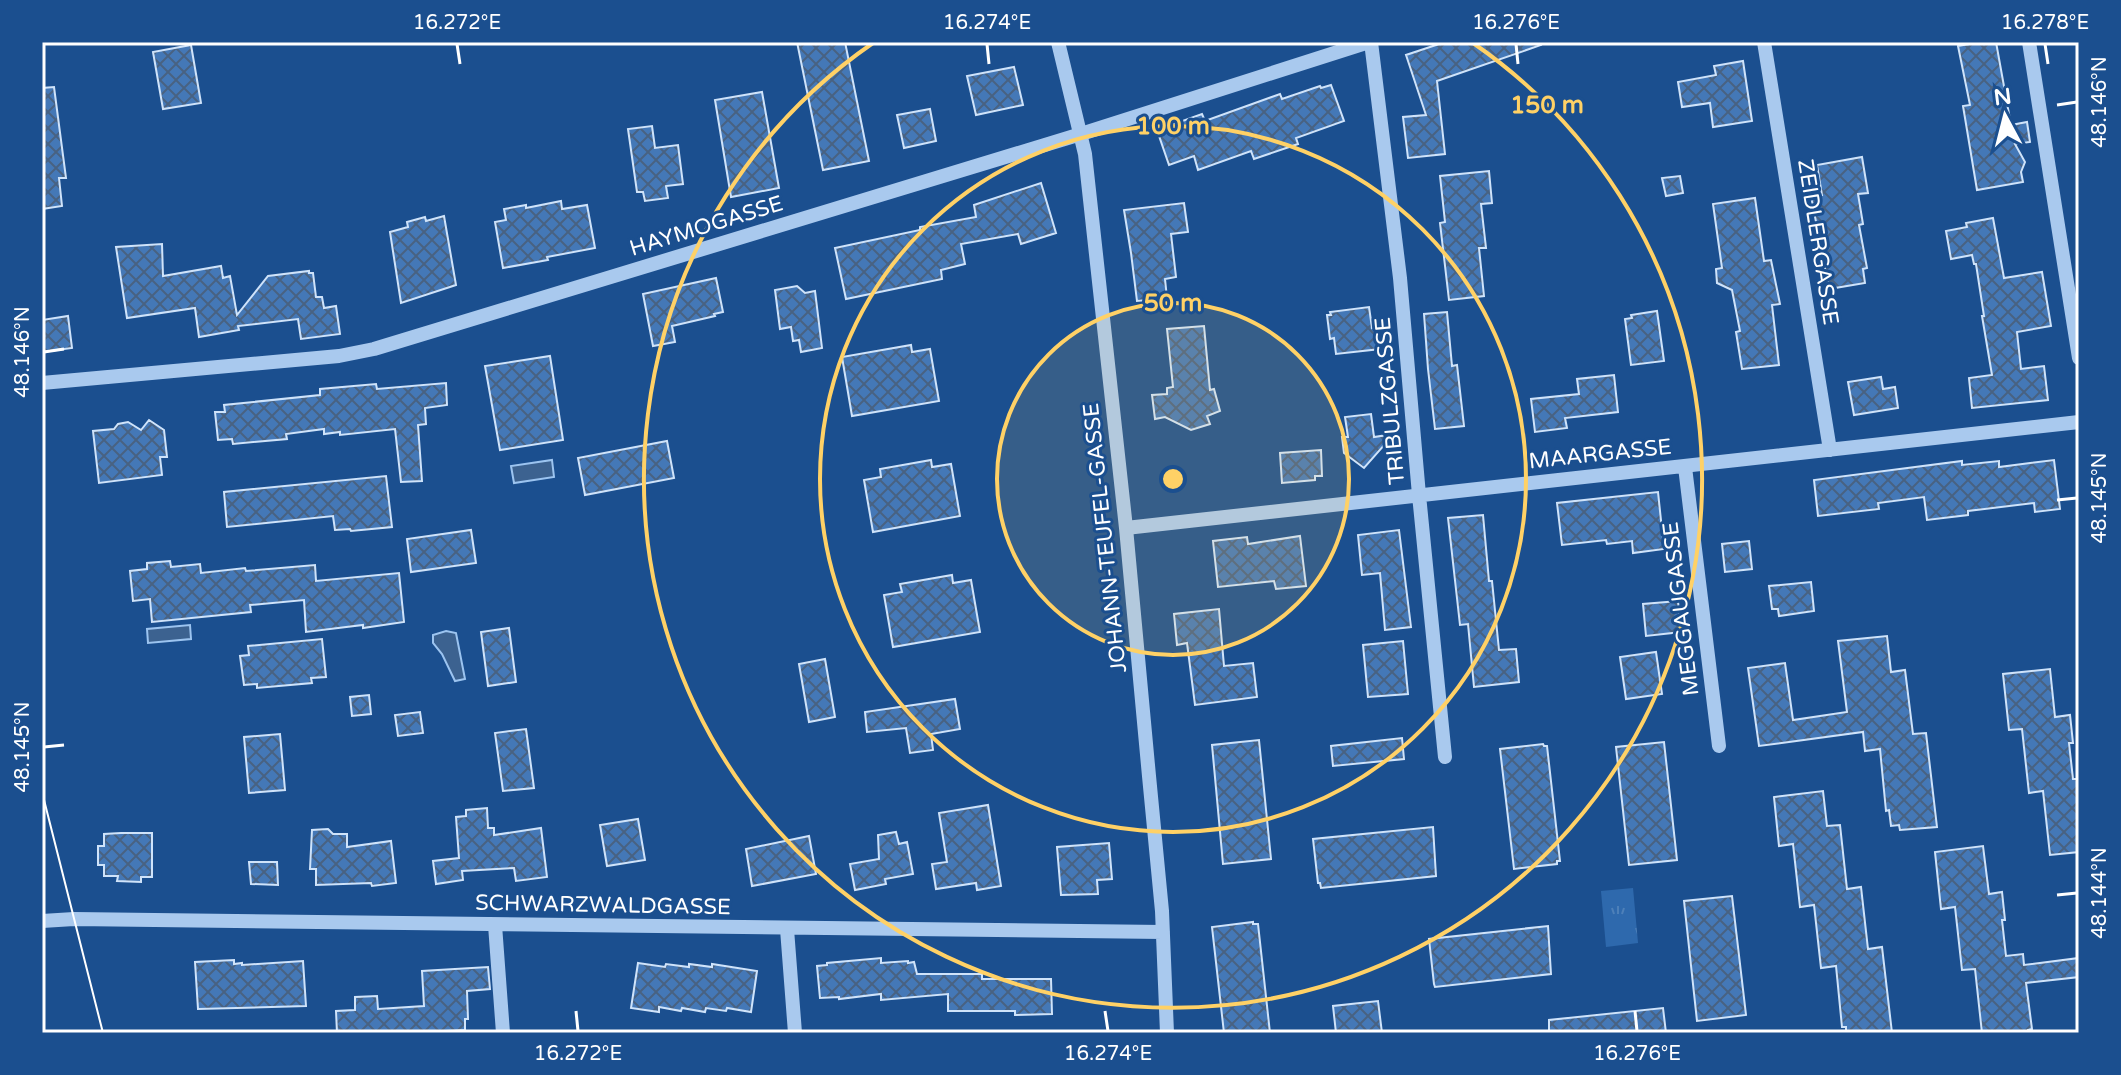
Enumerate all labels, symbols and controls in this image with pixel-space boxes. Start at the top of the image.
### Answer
text: 16.272°E [413,11,501,35]
text: 16.274°E [943,11,1031,35]
text: 16.276°E [1472,11,1560,35]
text: 16.278°E [2001,11,2089,35]
text: 48.146°N [2088,56,2112,148]
north arrow [1965,76,2045,156]
text: N [1992,83,2013,111]
text: 150 m [1510,91,1584,120]
text: 100 m [1136,112,1210,141]
street label: ZEIDLERGASSE [1792,157,1844,327]
street label: HAYMOGASSE [626,190,786,262]
text: 50 m [1144,289,1202,318]
text: 48.146°N [11,306,35,398]
street label: TRIBULZGASSE [1370,316,1410,486]
street label: JOHANN-TEUFEL-GASSE [1078,402,1132,674]
street label: MAARGASSE [1527,434,1673,474]
text: 48.145°N [2088,452,2112,544]
centre of rings [1159,465,1187,493]
street label: MEGGAUGASSE [1657,520,1705,697]
text: 48.145°N [11,701,35,793]
text: 48.144°N [2088,847,2112,939]
street label: SCHWARZWALDGASSE [475,890,731,920]
text: 16.272°E [534,1042,622,1066]
text: 16.274°E [1064,1042,1152,1066]
text: 16.276°E [1593,1042,1681,1066]

